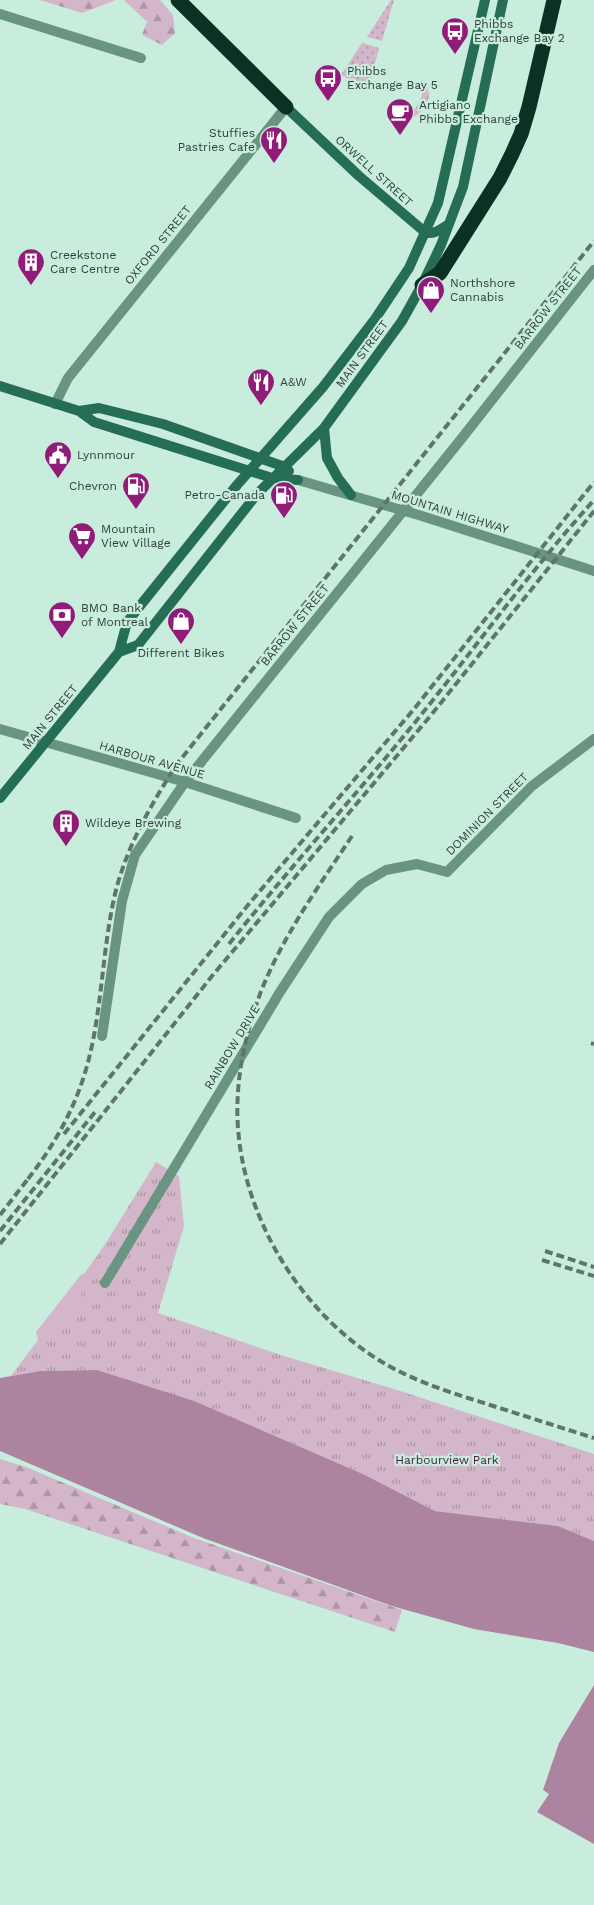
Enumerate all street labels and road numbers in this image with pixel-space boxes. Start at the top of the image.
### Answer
street label: ORWELL STREET [332,133,416,209]
street label: OXFORD STREET [122,203,194,287]
street label: BARROW STREET [511,264,585,352]
street label: MAIN STREET [333,318,391,390]
street label: MOUNTAIN HIGHWAY [390,487,511,537]
street label: BARROW STREET [258,581,332,669]
street label: MAIN STREET [19,682,81,752]
street label: HARBOUR AVENUE [98,738,207,782]
street label: DOMINION STREET [443,770,531,858]
street label: RAINBOW DRIVE [201,1002,263,1092]

